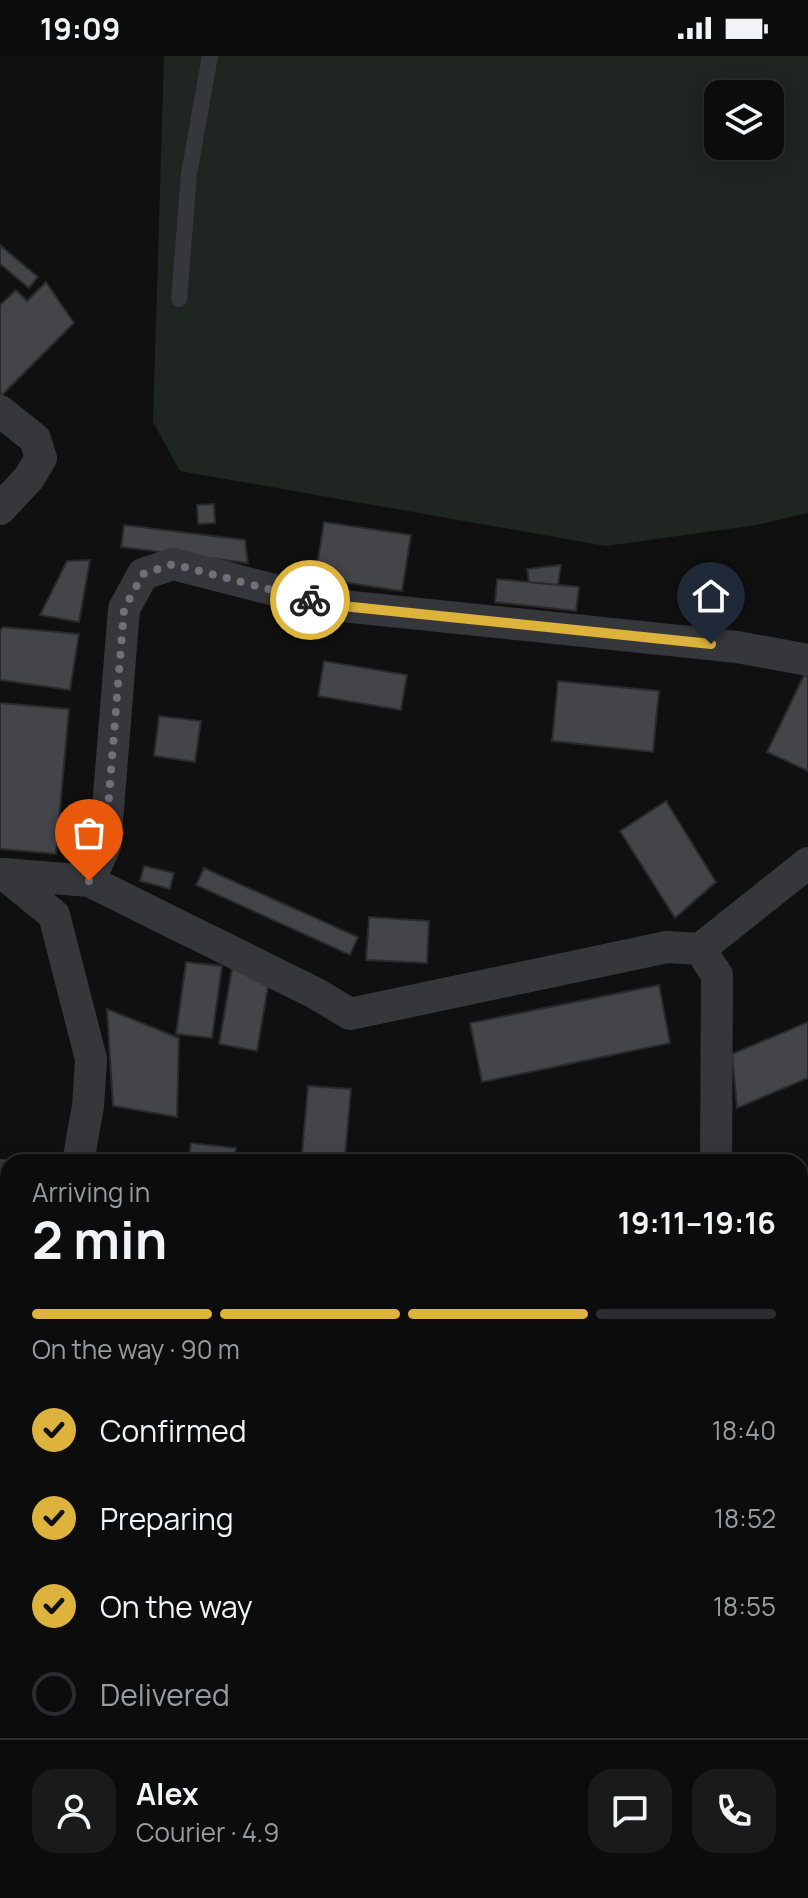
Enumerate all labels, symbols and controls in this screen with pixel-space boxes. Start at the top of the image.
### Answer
text: 19:09 [40,8,120,49]
map controls [704,80,784,160]
button: layers [704,80,784,160]
courier [270,560,350,640]
pin [677,562,745,644]
icon: home [689,574,733,618]
icon: bike [288,578,332,622]
pin [55,799,123,881]
icon: bag [67,811,111,855]
text: Arriving in [32,1174,150,1210]
text: 19:11–19:16 [618,1202,776,1243]
text: 2 min [32,1204,167,1275]
text: On the way · 90 m [32,1331,240,1367]
icon: check [32,1408,76,1452]
text: Confirmed [100,1410,247,1451]
text: 18:40 [712,1412,776,1448]
icon: check [32,1496,76,1540]
text: Preparing [100,1498,234,1539]
text: 18:52 [714,1500,776,1536]
icon: check [32,1584,76,1628]
text: On the way [100,1586,253,1627]
text: 18:55 [713,1588,776,1624]
text: Delivered [100,1674,230,1715]
button: person [32,1769,116,1853]
button: chat [588,1769,672,1853]
button: phone [692,1769,776,1853]
text: Alex [136,1773,199,1814]
text: Courier · 4.9 [136,1814,279,1850]

